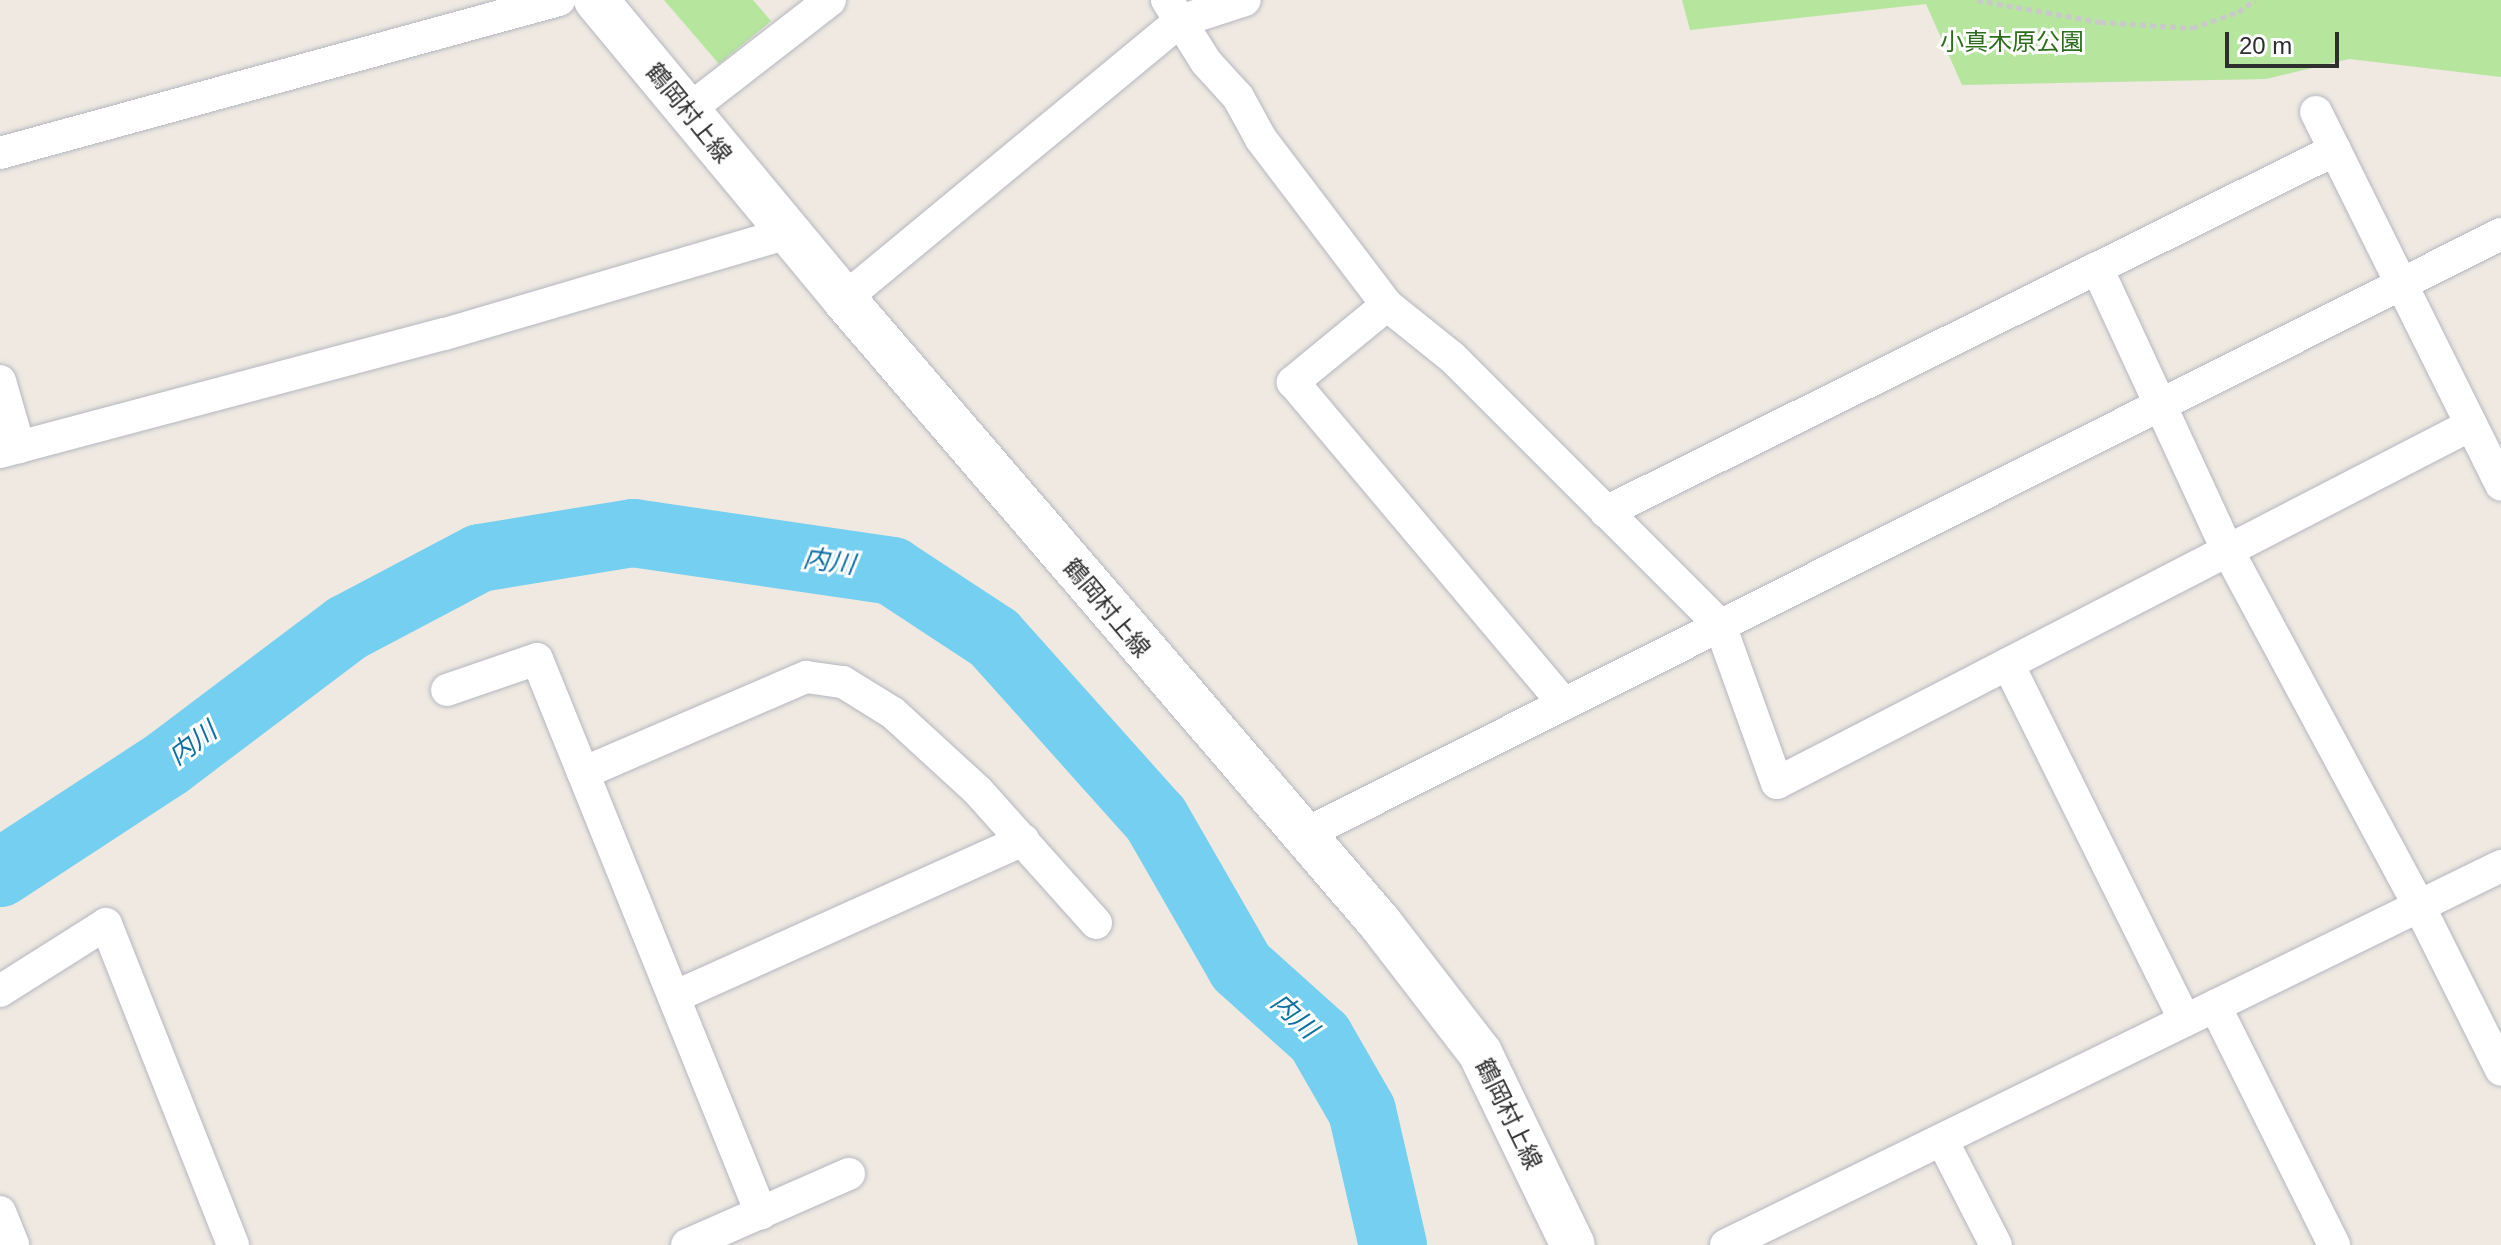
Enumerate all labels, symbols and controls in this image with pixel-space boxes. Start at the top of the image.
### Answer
scale bar [2229,16,2343,66]
park label: 小真木原公園 [1940,28,2084,56]
text: 20 m [2239,32,2292,59]
street label: 鶴岡村上線 [640,57,738,169]
water label: 内川 [801,543,857,581]
street label: 鶴岡村上線 [1057,553,1157,663]
water label: 内川 [163,716,223,772]
water label: 内川 [1264,987,1324,1045]
street label: 鶴岡村上線 [1470,1054,1548,1174]

